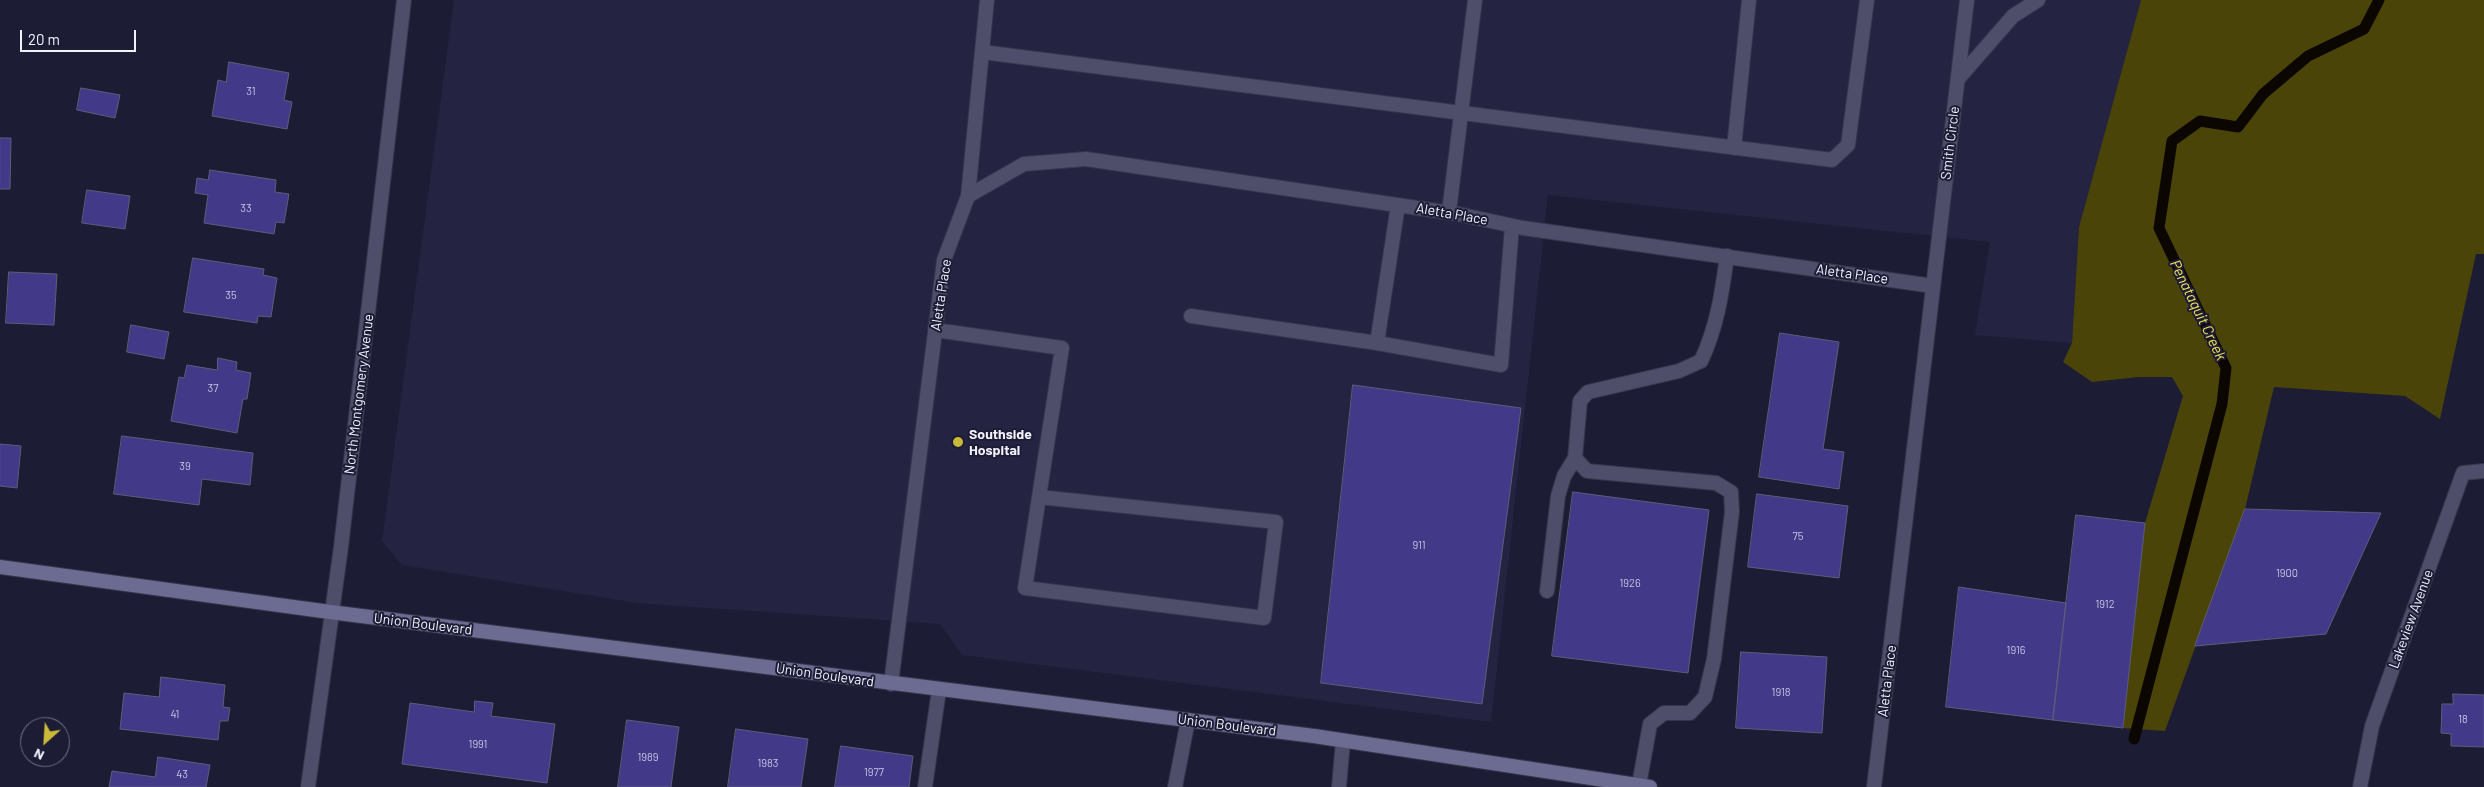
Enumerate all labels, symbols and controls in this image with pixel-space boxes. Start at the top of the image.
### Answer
scale bar [22,20,139,52]
text: 20 m [28,30,60,48]
house number: 31 [246,84,256,98]
street label: Smith Circle [1937,105,1963,181]
street label: Aletta Place [1415,199,1489,229]
house number: 33 [240,201,252,215]
water label: Penataquit Creek [2166,257,2230,363]
street label: Aletta Place [927,258,955,332]
street label: Aletta Place [1815,261,1889,287]
house number: 35 [225,288,237,302]
street label: North Montgomery Avenue [341,313,377,475]
house number: 37 [208,381,218,395]
place label: Southside Hospital [969,426,1032,458]
marker: Southside Hospital [951,435,965,449]
house number: 39 [179,459,191,473]
house number: 75 [1793,529,1803,543]
house number: 911 [1412,538,1426,552]
house number: 1900 [2276,566,2298,580]
street label: Lakeview Avenue [2385,567,2437,671]
house number: 1926 [1619,576,1641,590]
house number: 1912 [2095,597,2115,611]
street label: Union Boulevard [373,610,473,638]
house number: 1916 [2007,643,2025,657]
street label: Aletta Place [1874,644,1900,718]
street label: Union Boulevard [775,660,875,690]
house number: 1918 [1772,685,1790,699]
house number: 41 [171,707,179,721]
street label: Union Boulevard [1177,711,1277,739]
house number: 18 [2458,712,2468,726]
north arrow [20,717,70,767]
house number: 1991 [469,737,487,751]
text: N [31,745,47,765]
house number: 1989 [637,750,659,764]
house number: 1983 [758,756,778,770]
house number: 1977 [864,765,884,779]
house number: 43 [176,767,188,781]

